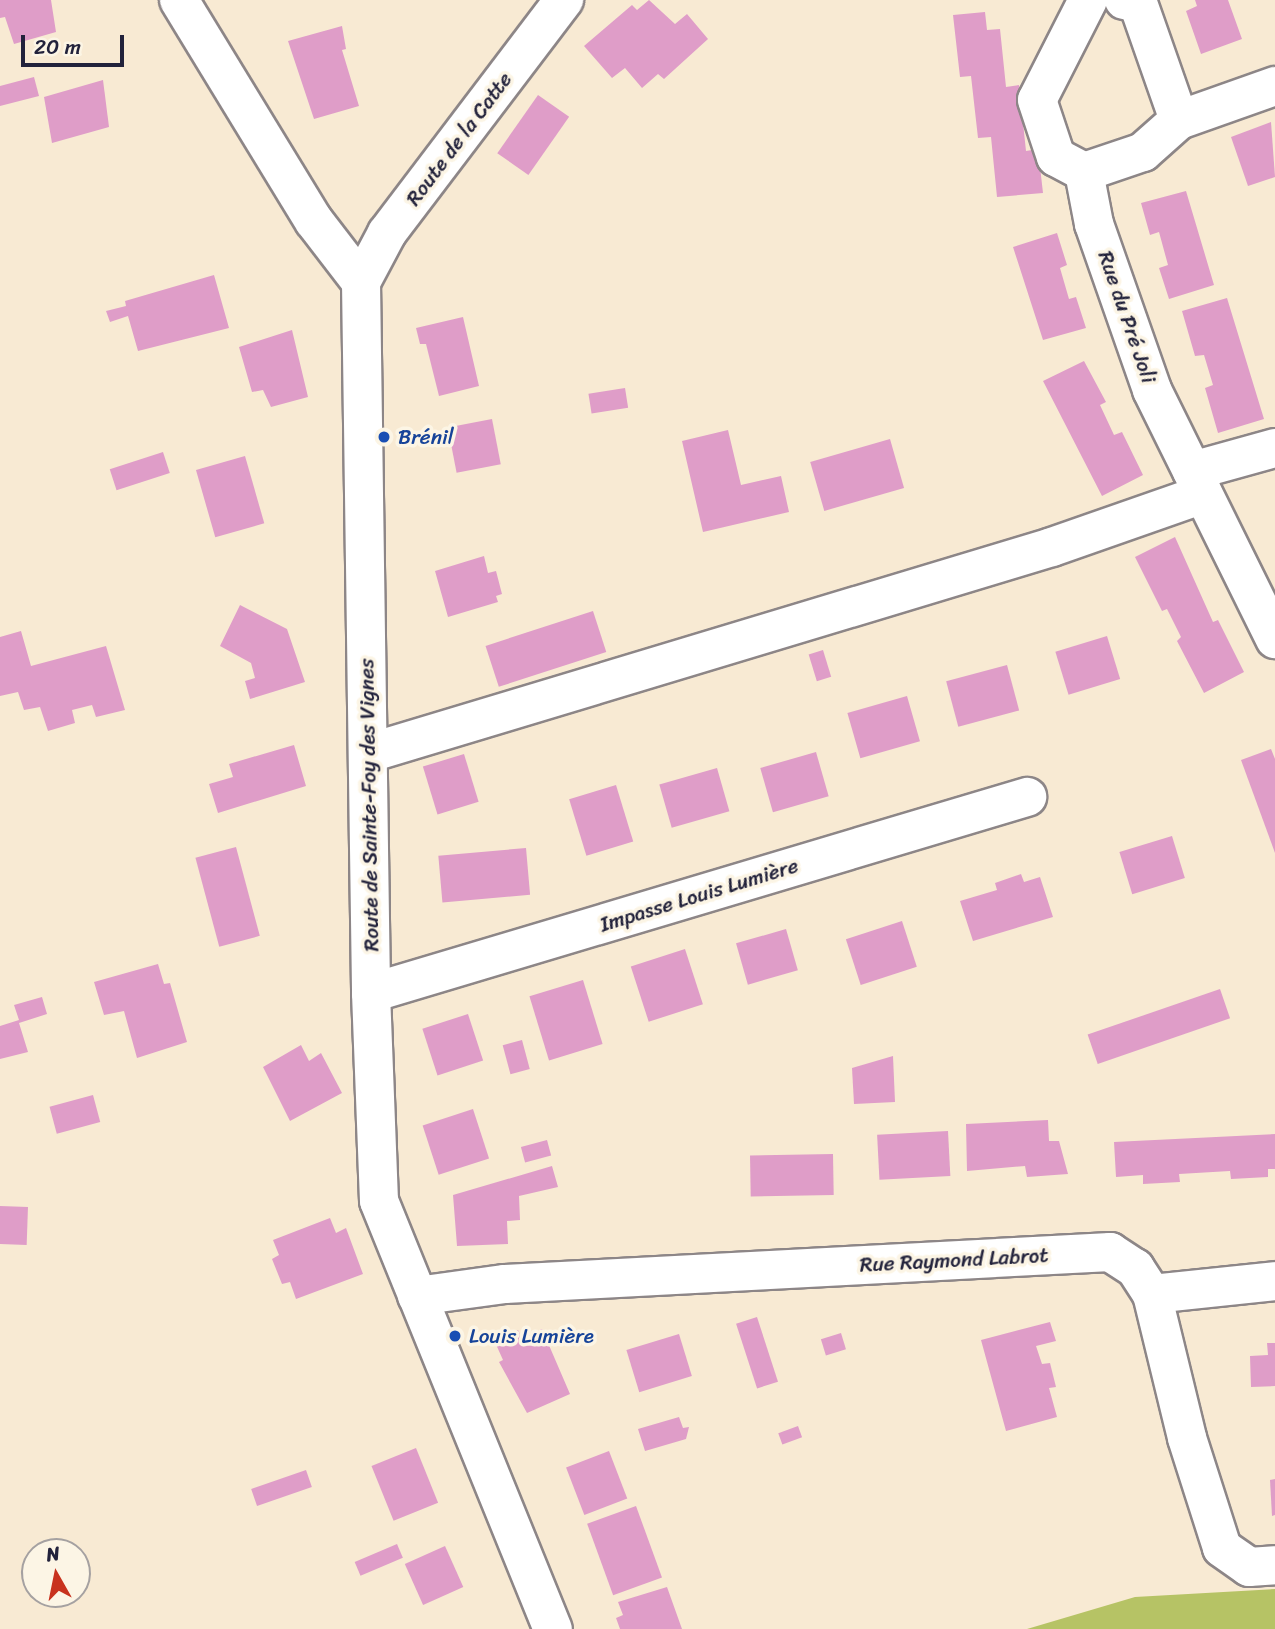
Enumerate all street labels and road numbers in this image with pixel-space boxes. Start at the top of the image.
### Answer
street label: Route de la Catte [401,67,517,211]
street label: Rue du Pré Joli [1093,248,1161,386]
street label: Route de Sainte-Foy des Vignes [354,659,384,951]
street label: Impasse Louis Lumière [597,853,801,937]
street label: Rue Raymond Labrot [859,1242,1049,1278]

